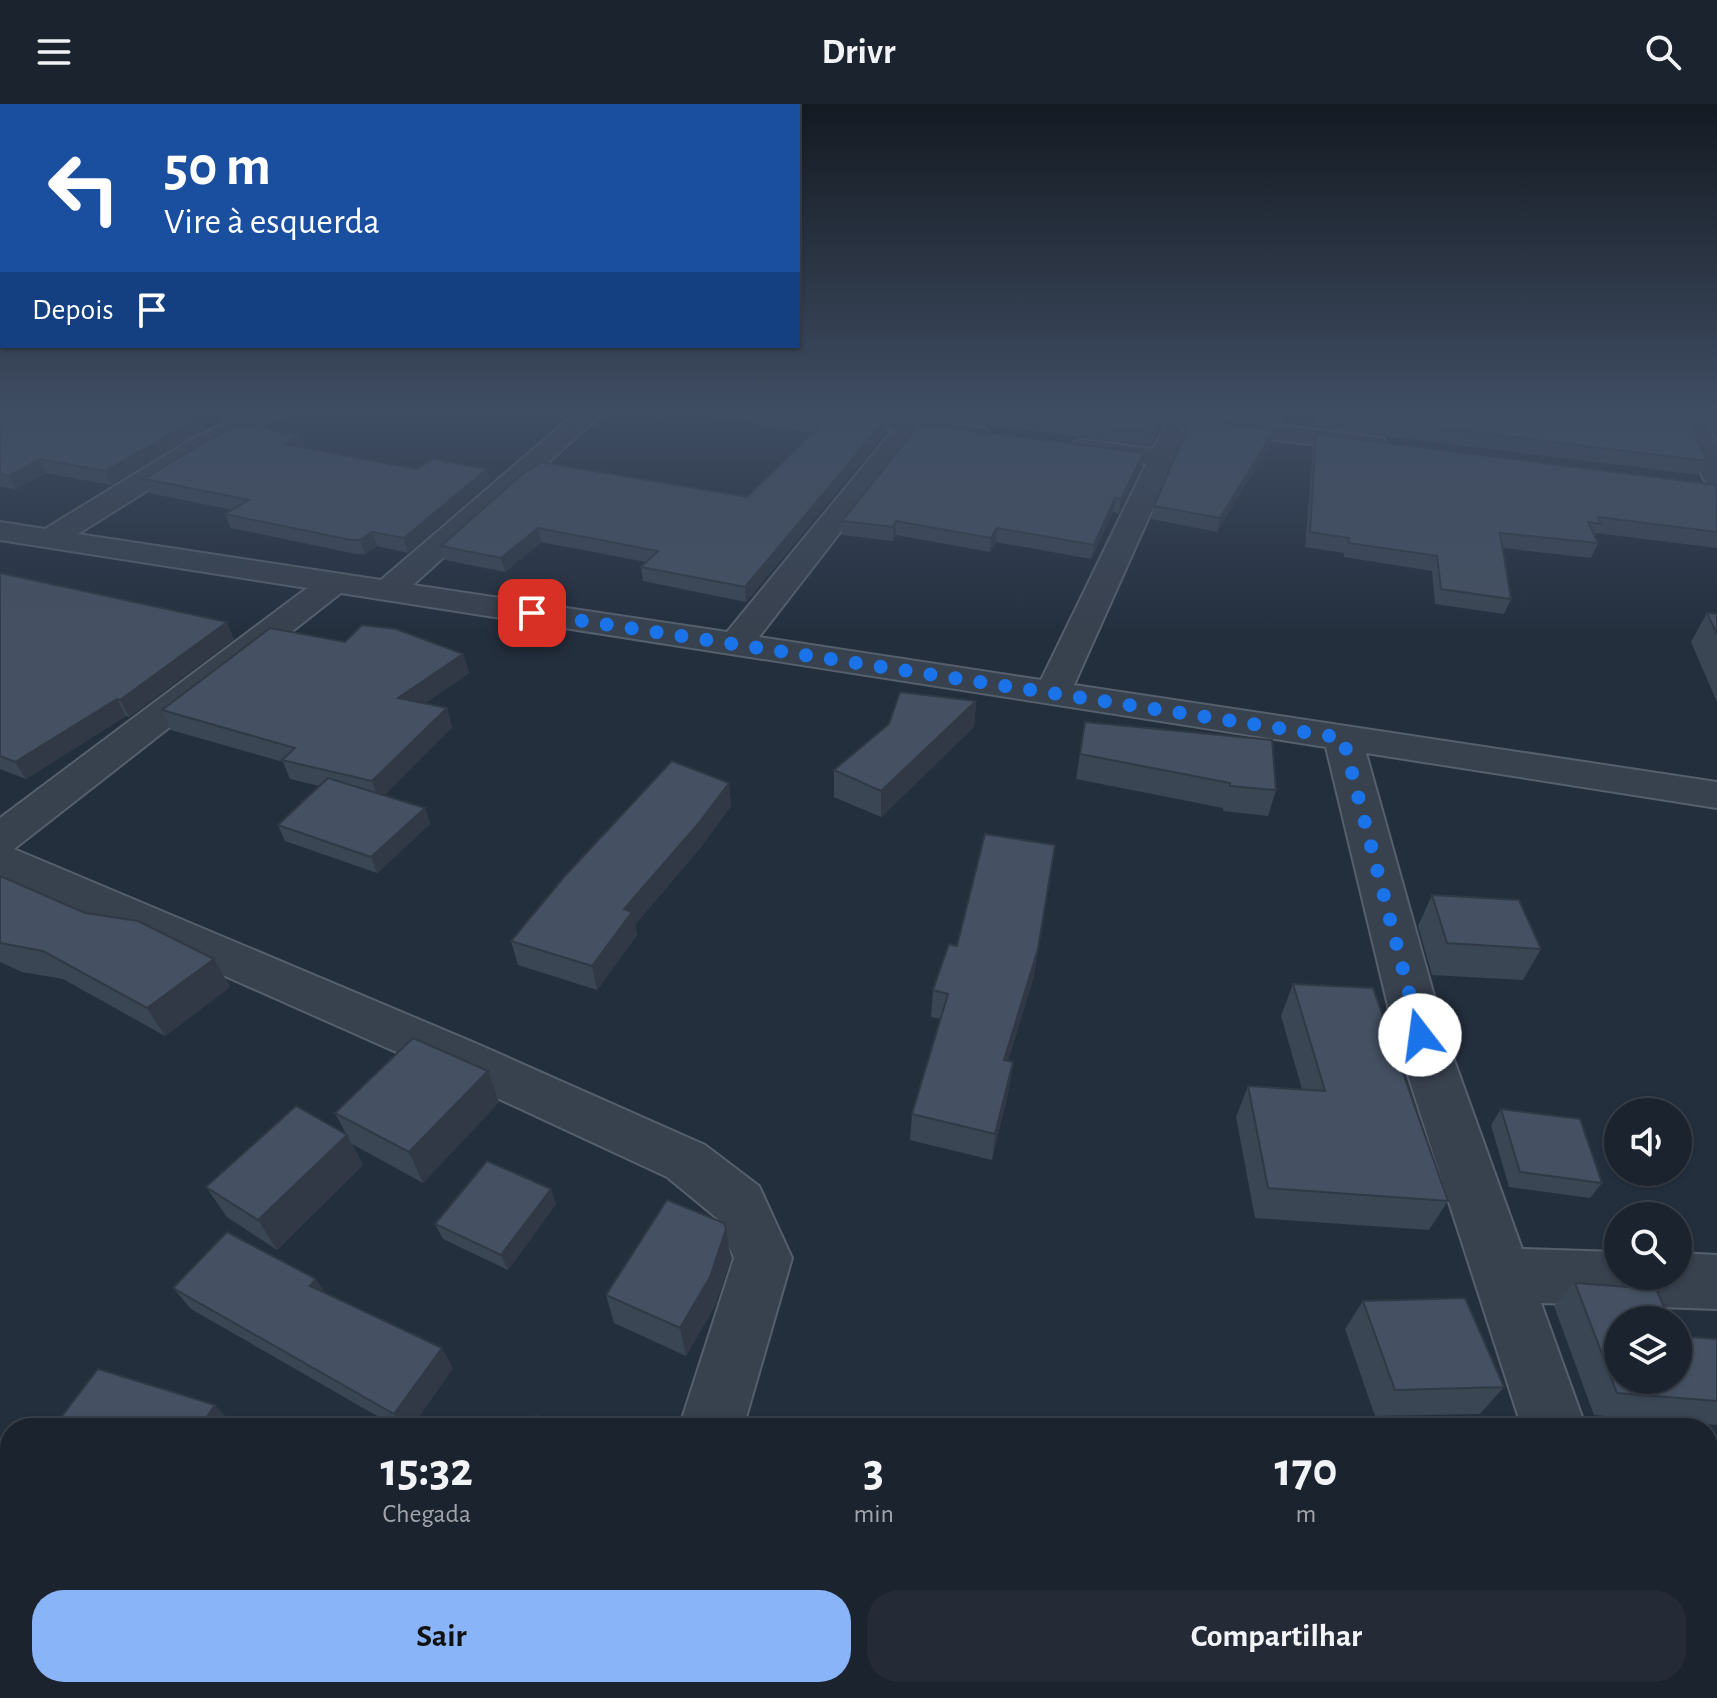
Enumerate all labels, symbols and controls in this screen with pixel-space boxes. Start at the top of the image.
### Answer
icon: menu [32,30,76,74]
icon: search [1641,30,1685,74]
text: Drivr [822,34,895,70]
icon: left [32,136,136,240]
text: 50 m [164,139,271,195]
text: Vire à esquerda [164,204,380,240]
icon: arrive [130,288,174,332]
text: Depois [32,295,114,325]
pin [498,579,566,647]
icon: arrive [510,591,554,635]
position arrow [1378,993,1462,1077]
map controls [1604,1098,1692,1394]
button: sound [1604,1098,1692,1186]
button: search [1604,1202,1692,1290]
button: layers [1604,1306,1692,1394]
text: 15:32 [381,1447,473,1495]
text: 3 [863,1447,884,1495]
text: 170 [1274,1447,1337,1495]
text: Chegada [382,1501,471,1527]
text: min [853,1501,894,1527]
text: m [1296,1501,1316,1527]
button: Sair [32,1590,851,1682]
button: Compartilhar [867,1590,1686,1682]

